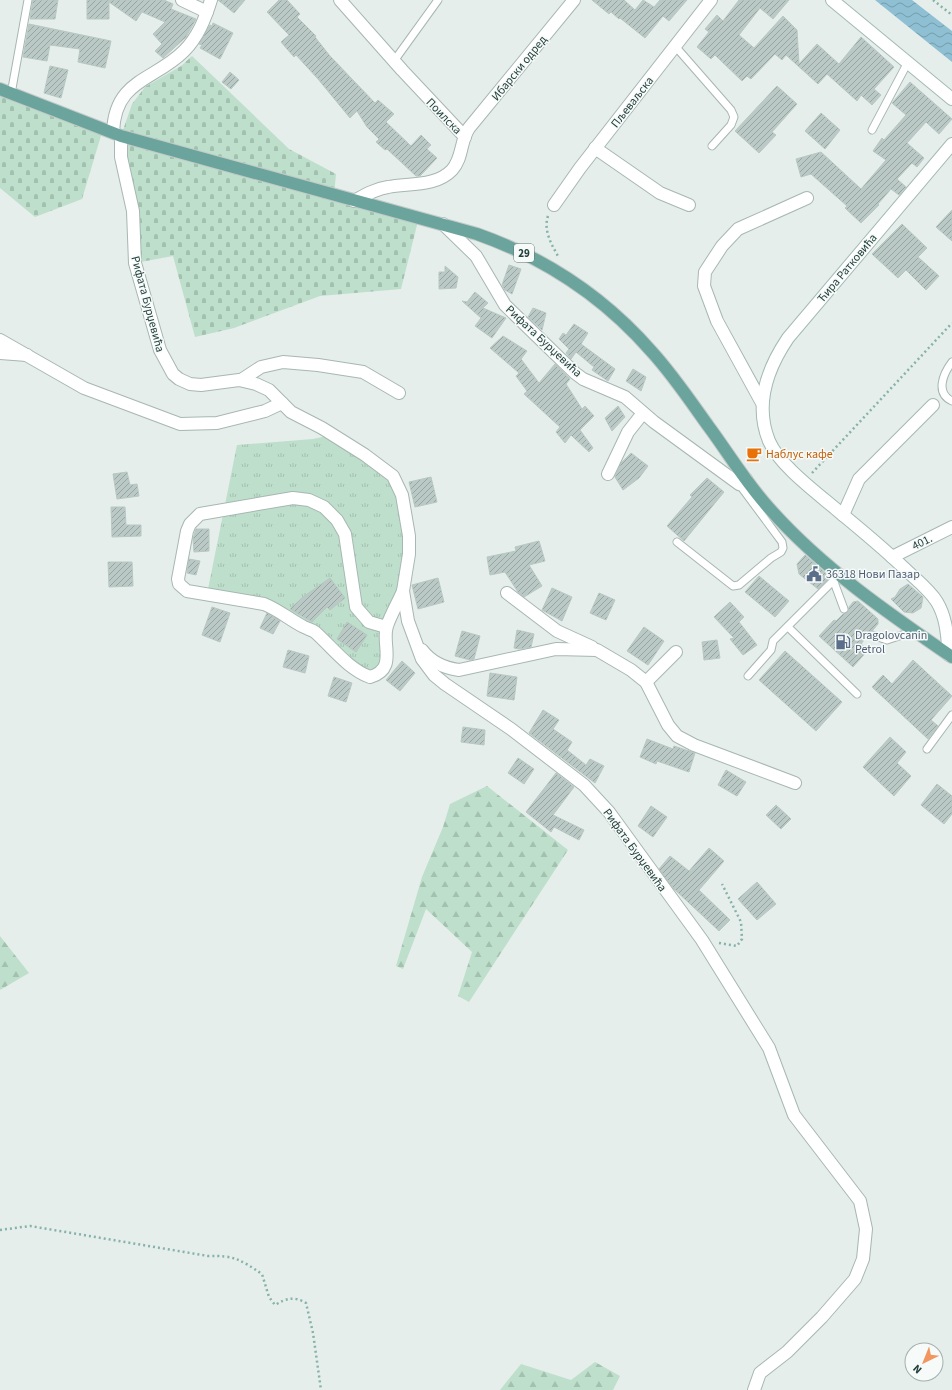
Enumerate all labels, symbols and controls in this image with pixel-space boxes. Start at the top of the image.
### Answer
street label: Ибарски одред [488,32,551,105]
street label: Пљеваљска [607,73,658,132]
street label: Поилска [422,94,465,138]
street label: Ћира Ратковића [813,230,881,306]
road number: 29 [514,244,534,262]
street label: Рифата Бурџевића [127,254,169,354]
street label: Рифата Бурџевића [502,301,586,381]
cafe icon: Наблус кафе [745,445,763,463]
place label: Наблус кафе [766,446,833,463]
street label: 401. [909,530,935,555]
public building icon: 36318 Нови Пазар [805,565,823,583]
place label: 36318 Нови Пазар [826,566,920,583]
place label: Dragolovcanin Petrol [855,627,927,658]
fuel station icon: Dragolovcanin Petrol [834,633,852,651]
street label: Рифата Бурџевића [599,805,671,895]
north arrow [904,1342,944,1382]
text: N [910,1361,925,1377]

